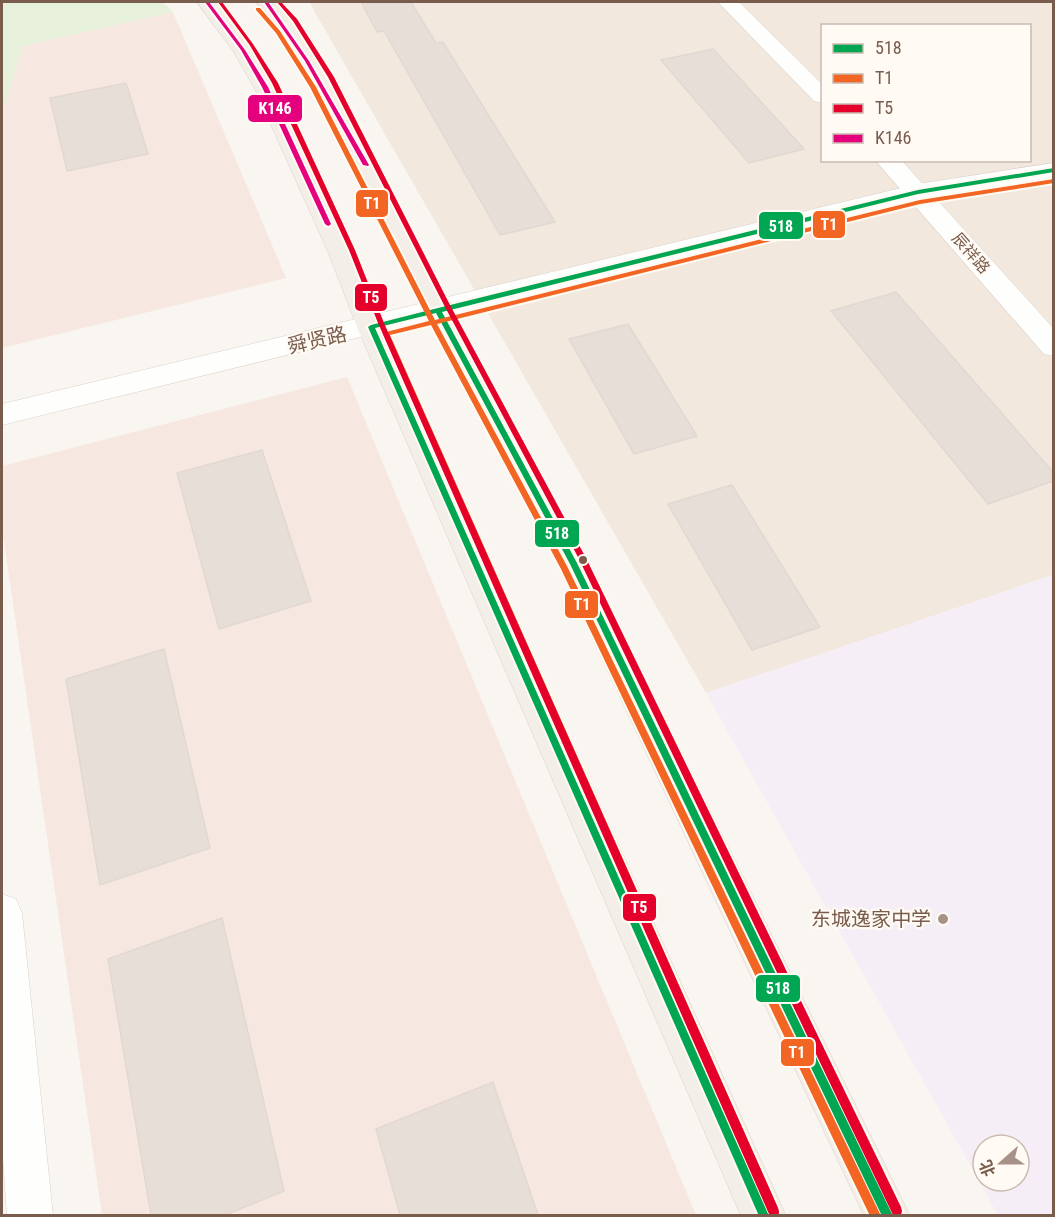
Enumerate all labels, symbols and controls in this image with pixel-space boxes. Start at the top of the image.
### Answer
legend [821,24,1031,162]
text: 518 [875,37,902,58]
text: T1 [875,67,893,88]
line badge: K146 [247,94,303,123]
text: T5 [875,97,893,118]
text: K146 [258,99,292,118]
text: K146 [875,127,911,148]
line badge: T1 [355,189,389,218]
text: T1 [364,194,380,213]
line badge: T1 [812,210,846,239]
line badge: 518 [758,211,804,240]
text: T1 [821,215,837,234]
text: 518 [769,217,793,236]
street label: 辰祥路 [948,229,994,277]
line badge: T5 [354,283,388,312]
text: T5 [363,288,379,307]
street label: 舜贤路 [285,322,349,358]
line badge: 518 [534,519,580,548]
text: 518 [545,524,569,543]
unlabelled marker [577,554,589,566]
line badge: T1 [564,590,599,619]
text: T1 [574,595,590,614]
line badge: T5 [622,893,657,922]
text: T5 [631,898,647,917]
place label: 东城逸家中学 [811,907,931,931]
marker: 东城逸家中学 [936,912,950,926]
line badge: 518 [755,974,801,1003]
text: 518 [766,979,790,998]
line badge: T1 [780,1038,815,1067]
text: T1 [789,1043,805,1062]
north arrow [971,1133,1031,1193]
text: 北 [976,1157,999,1179]

